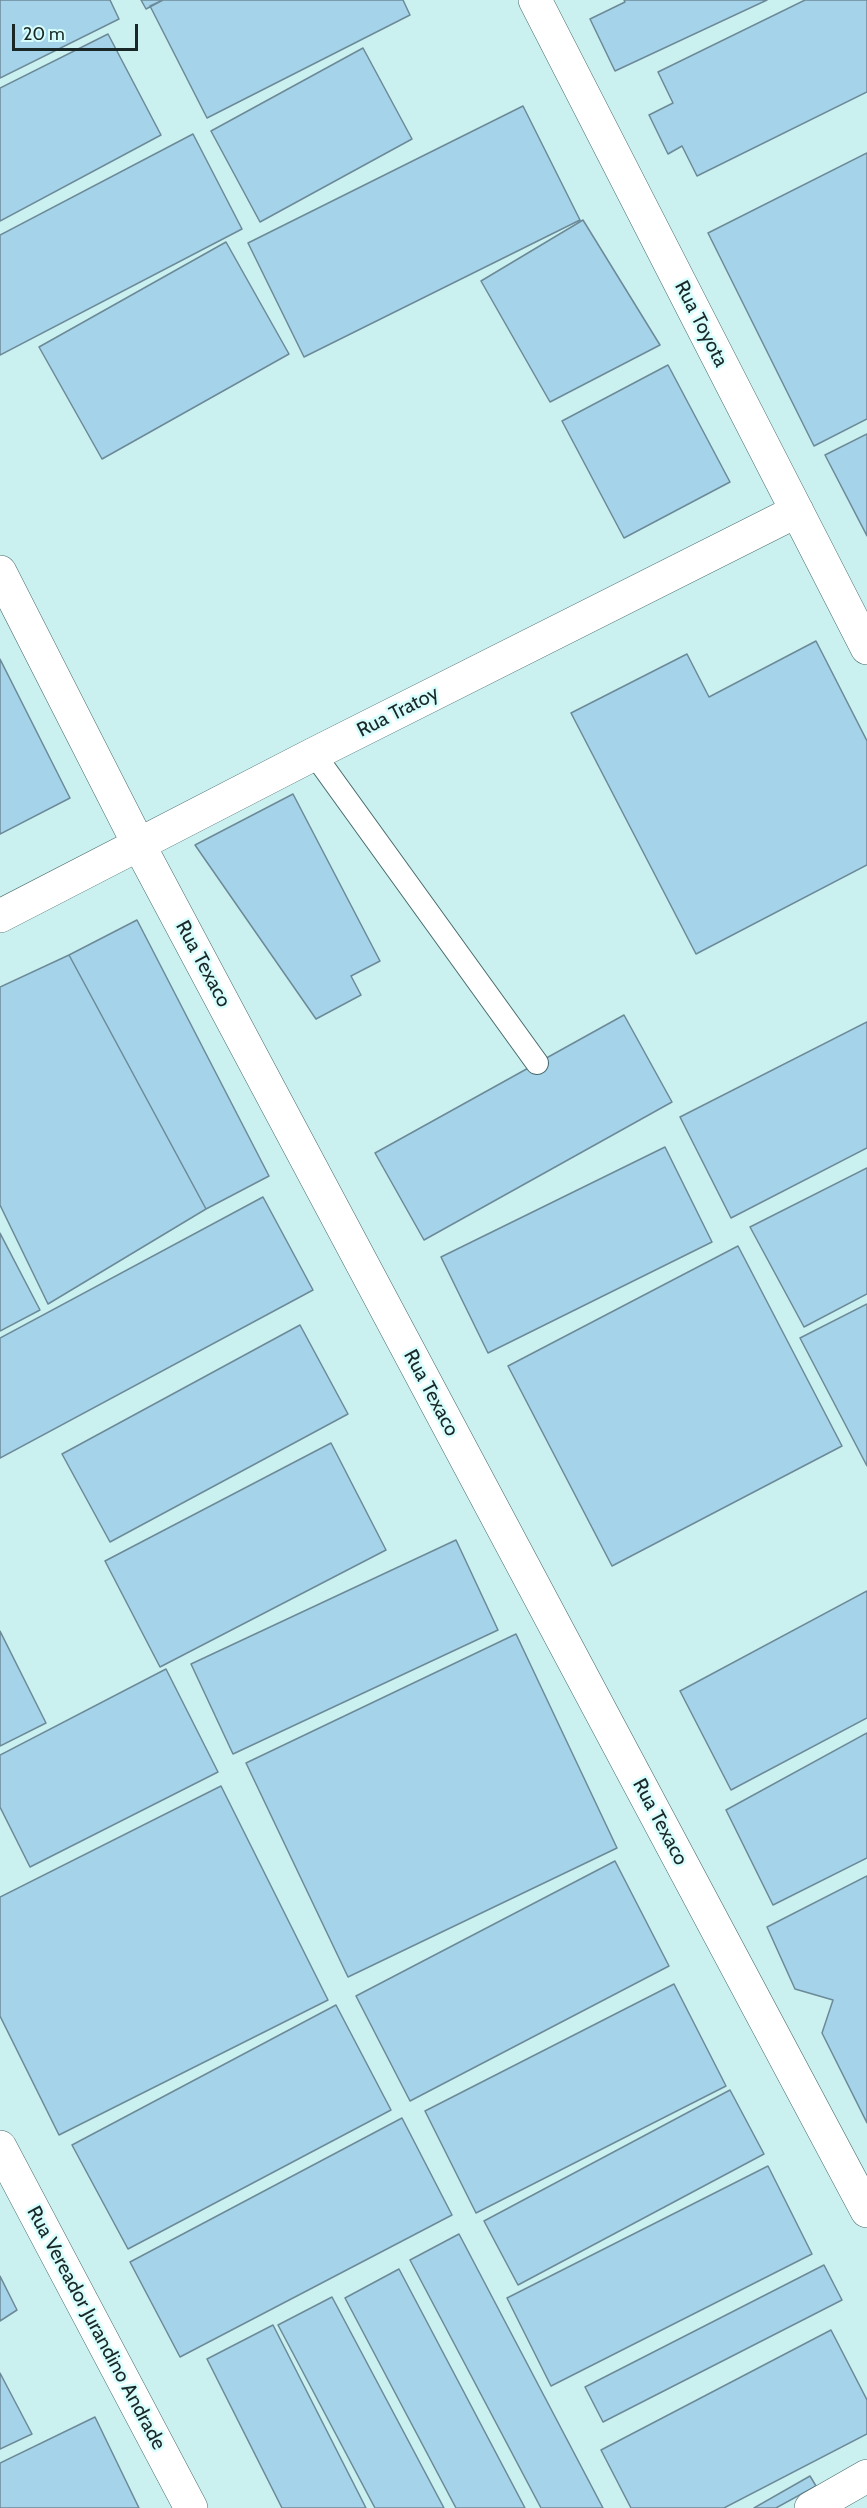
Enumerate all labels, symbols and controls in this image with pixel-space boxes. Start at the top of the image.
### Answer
scale bar [15,12,141,50]
text: 20 m [23,23,65,45]
street label: Rua Toyota [669,277,733,371]
street label: Rua Tratoy [353,681,443,743]
street label: Rua Texaco [170,917,236,1011]
street label: Rua Texaco [398,1346,464,1440]
street label: Rua Texaco [627,1775,693,1869]
street label: Rua Vereador Jurandino Andrade [21,2202,171,2454]

